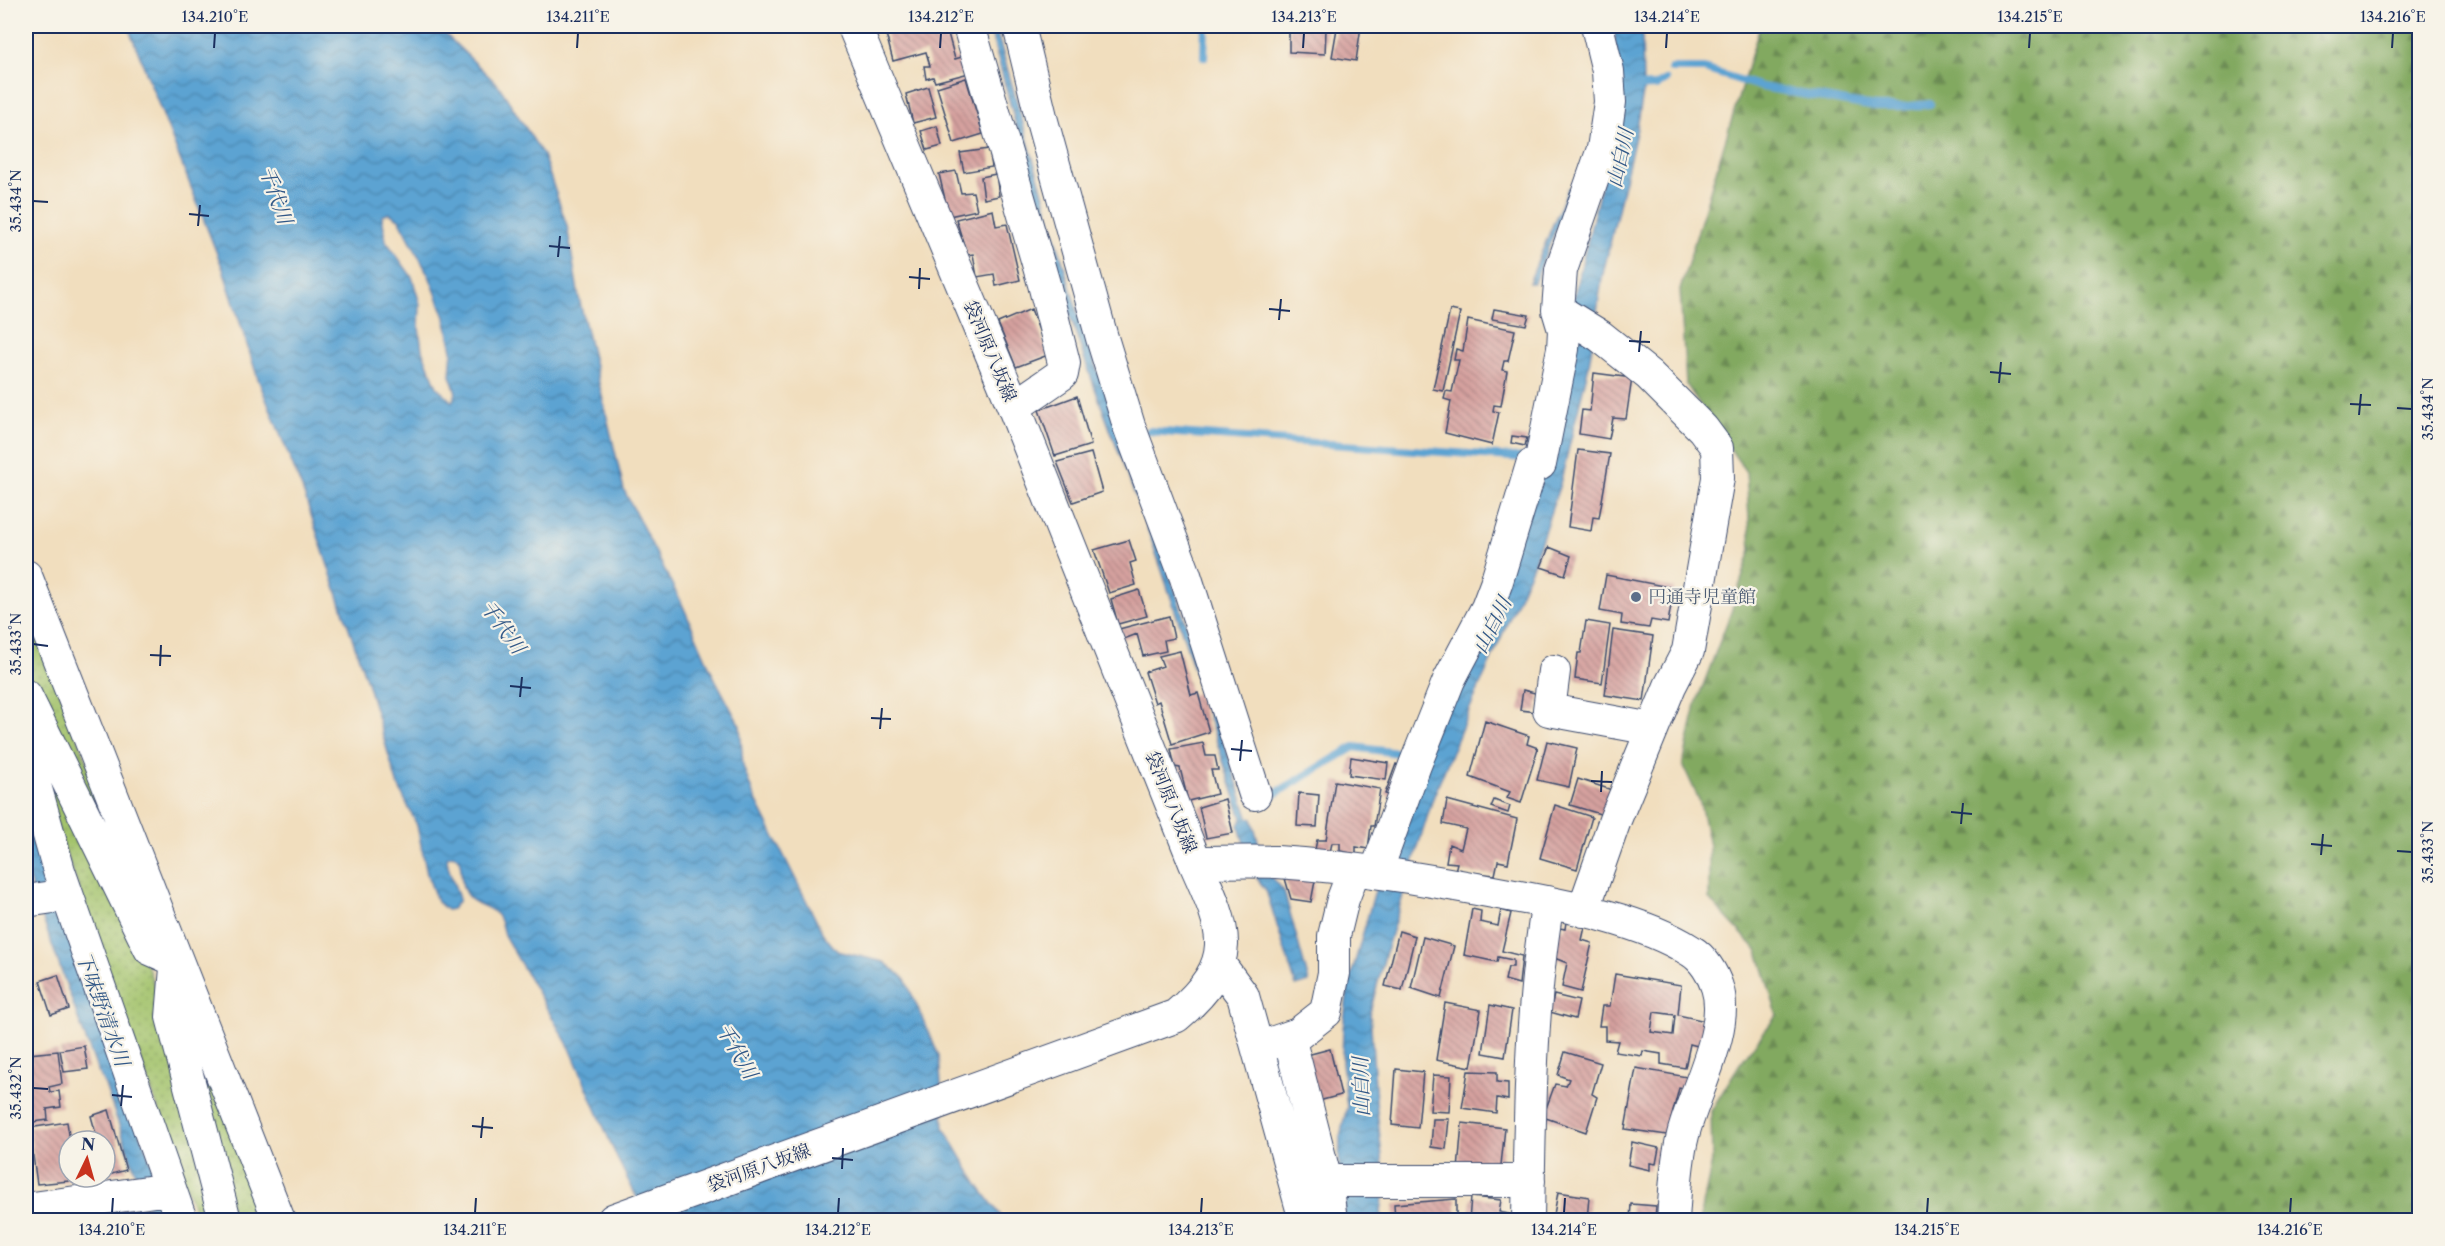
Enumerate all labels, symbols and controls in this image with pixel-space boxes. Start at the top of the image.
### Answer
text: 134.210°E [182,7,248,26]
text: 134.211°E [546,7,610,26]
text: 134.212°E [908,7,974,26]
text: 134.213°E [1271,7,1337,26]
text: 134.214°E [1634,7,1700,26]
text: 134.215°E [1997,7,2063,26]
text: 134.216°E [2360,7,2426,26]
water label: 山白川 [1602,124,1638,190]
water label: 千代川 [254,163,298,229]
text: 35.434°N [6,169,25,233]
street label: 袋河原八坂線 [959,297,1021,405]
text: 35.434°N [2418,377,2437,441]
place label: 円通寺児童館 [1648,586,1756,608]
marker: 円通寺児童館 [1629,590,1643,604]
water label: 山白川 [1468,591,1517,657]
water label: 千代川 [476,596,532,660]
text: 35.433°N [6,613,25,675]
street label: 袋河原八坂線 [1141,748,1201,856]
text: 35.433°N [2418,821,2437,883]
water label: 下味野清水川 [71,949,135,1071]
water label: 千代川 [712,1019,763,1085]
water label: 山白川 [1348,1055,1374,1117]
text: 35.432°N [6,1056,25,1120]
north arrow [57,1129,117,1189]
text: N [81,1133,96,1155]
street label: 袋河原八坂線 [704,1139,814,1197]
text: 134.210°E [79,1220,145,1239]
text: 134.211°E [443,1220,507,1239]
text: 134.212°E [805,1220,871,1239]
text: 134.213°E [1168,1220,1234,1239]
text: 134.214°E [1531,1220,1597,1239]
text: 134.215°E [1894,1220,1960,1239]
text: 134.216°E [2257,1220,2323,1239]

